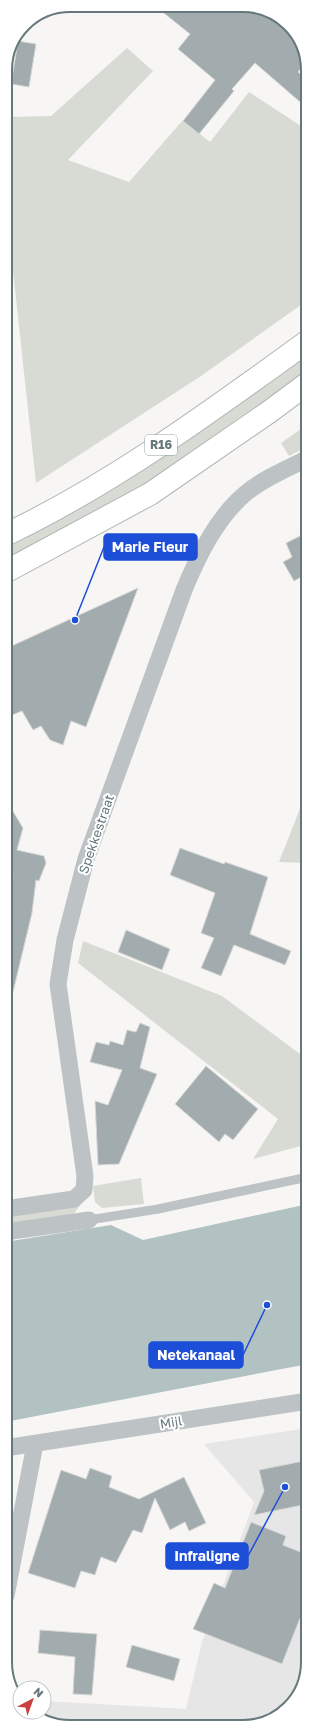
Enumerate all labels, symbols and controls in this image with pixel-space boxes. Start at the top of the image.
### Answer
road number: R16 [145,435,177,455]
callout: Marie Fleur [104,534,197,560]
text: Marie Fleur [112,538,189,555]
street label: Spekkestraat [75,792,117,876]
callout: Netekanaal [149,1342,243,1368]
text: Netekanaal [157,1346,235,1363]
street label: Mijl [159,1412,183,1432]
callout: Infraligne [166,1543,248,1569]
text: Infraligne [174,1547,240,1564]
north arrow [12,1680,52,1720]
text: N [31,1684,46,1700]

